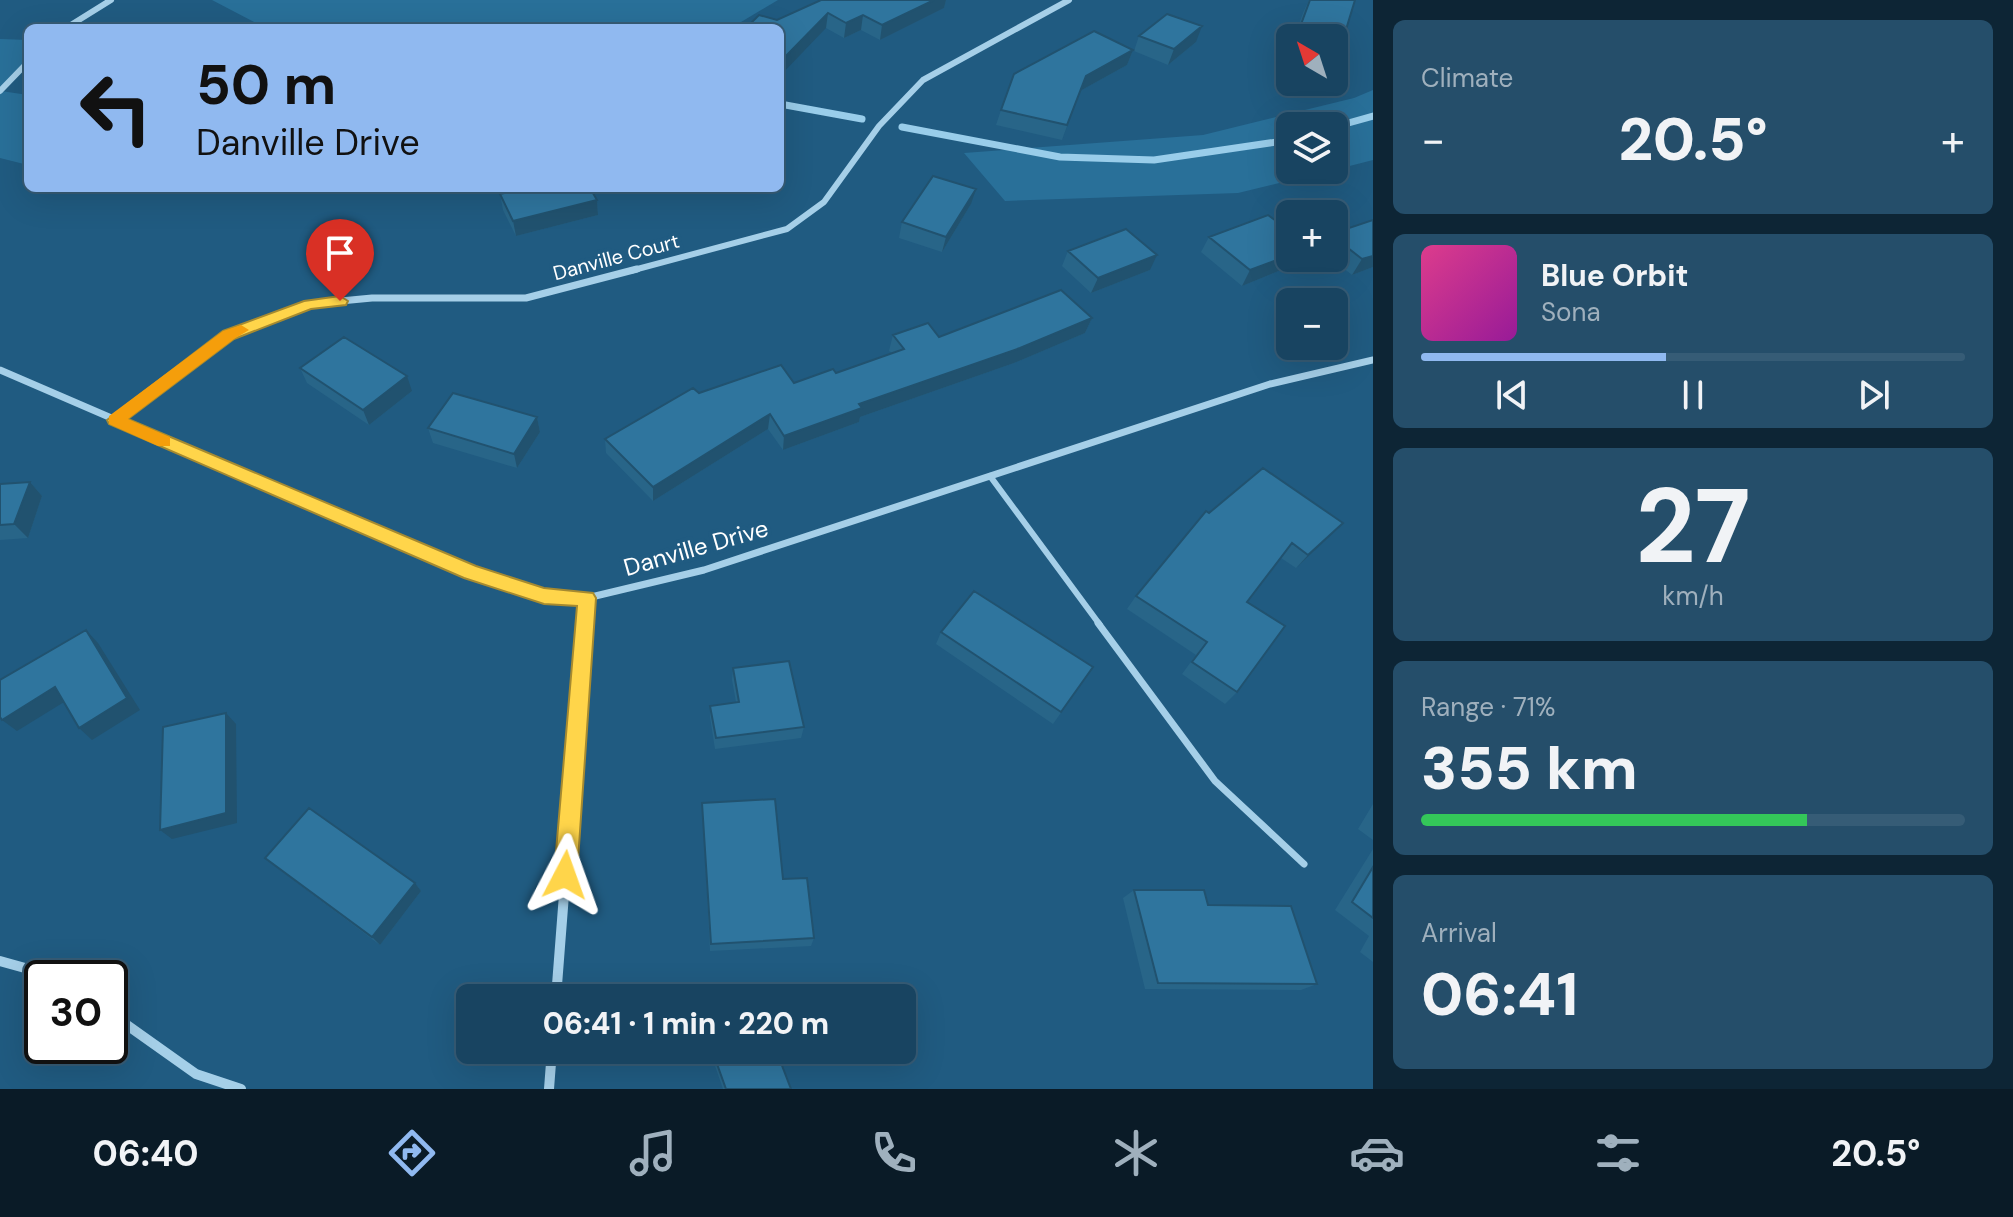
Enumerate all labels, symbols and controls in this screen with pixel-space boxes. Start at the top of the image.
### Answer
north arrow [1276,24,1348,96]
map controls [1276,24,1348,360]
text: 50 m [196,48,336,121]
icon: left [64,56,168,160]
text: Climate [1421,61,1513,95]
text: 20.5° [1618,100,1768,179]
text: − [1421,111,1445,169]
text: + [1941,111,1965,169]
button: layers [1276,112,1348,184]
text: Danville Drive [196,119,420,166]
button: + [1276,200,1348,272]
pin [306,219,374,301]
street label: Danville Court [550,228,682,286]
icon: arrive [318,231,362,275]
text: Blue Orbit [1541,256,1688,295]
button: − [1276,288,1348,360]
text: Sona [1541,295,1601,329]
icon: previous [1490,373,1534,417]
icon: pause [1671,373,1715,417]
icon: next [1852,373,1896,417]
text: 27 [1635,459,1751,594]
street label: Danville Drive [620,512,772,583]
text: km/h [1662,579,1724,613]
text: Range · 71% [1421,690,1555,724]
text: 355 km [1421,729,1638,808]
position arrow [523,833,607,917]
text: Arrival [1421,916,1497,950]
text: 06:41 [1421,955,1579,1034]
speed limit sign: 30 [24,960,128,1064]
text: 06:41 · 1 min · 220 m [543,1004,829,1043]
icon: directions [384,1125,440,1181]
icon: music [625,1125,681,1181]
icon: phone [866,1125,922,1181]
icon: climate [1108,1125,1164,1181]
icon: car [1349,1125,1405,1181]
icon: filters [1590,1125,1646,1181]
text: 06:40 [93,1130,199,1177]
text: 20.5° [1831,1130,1920,1177]

